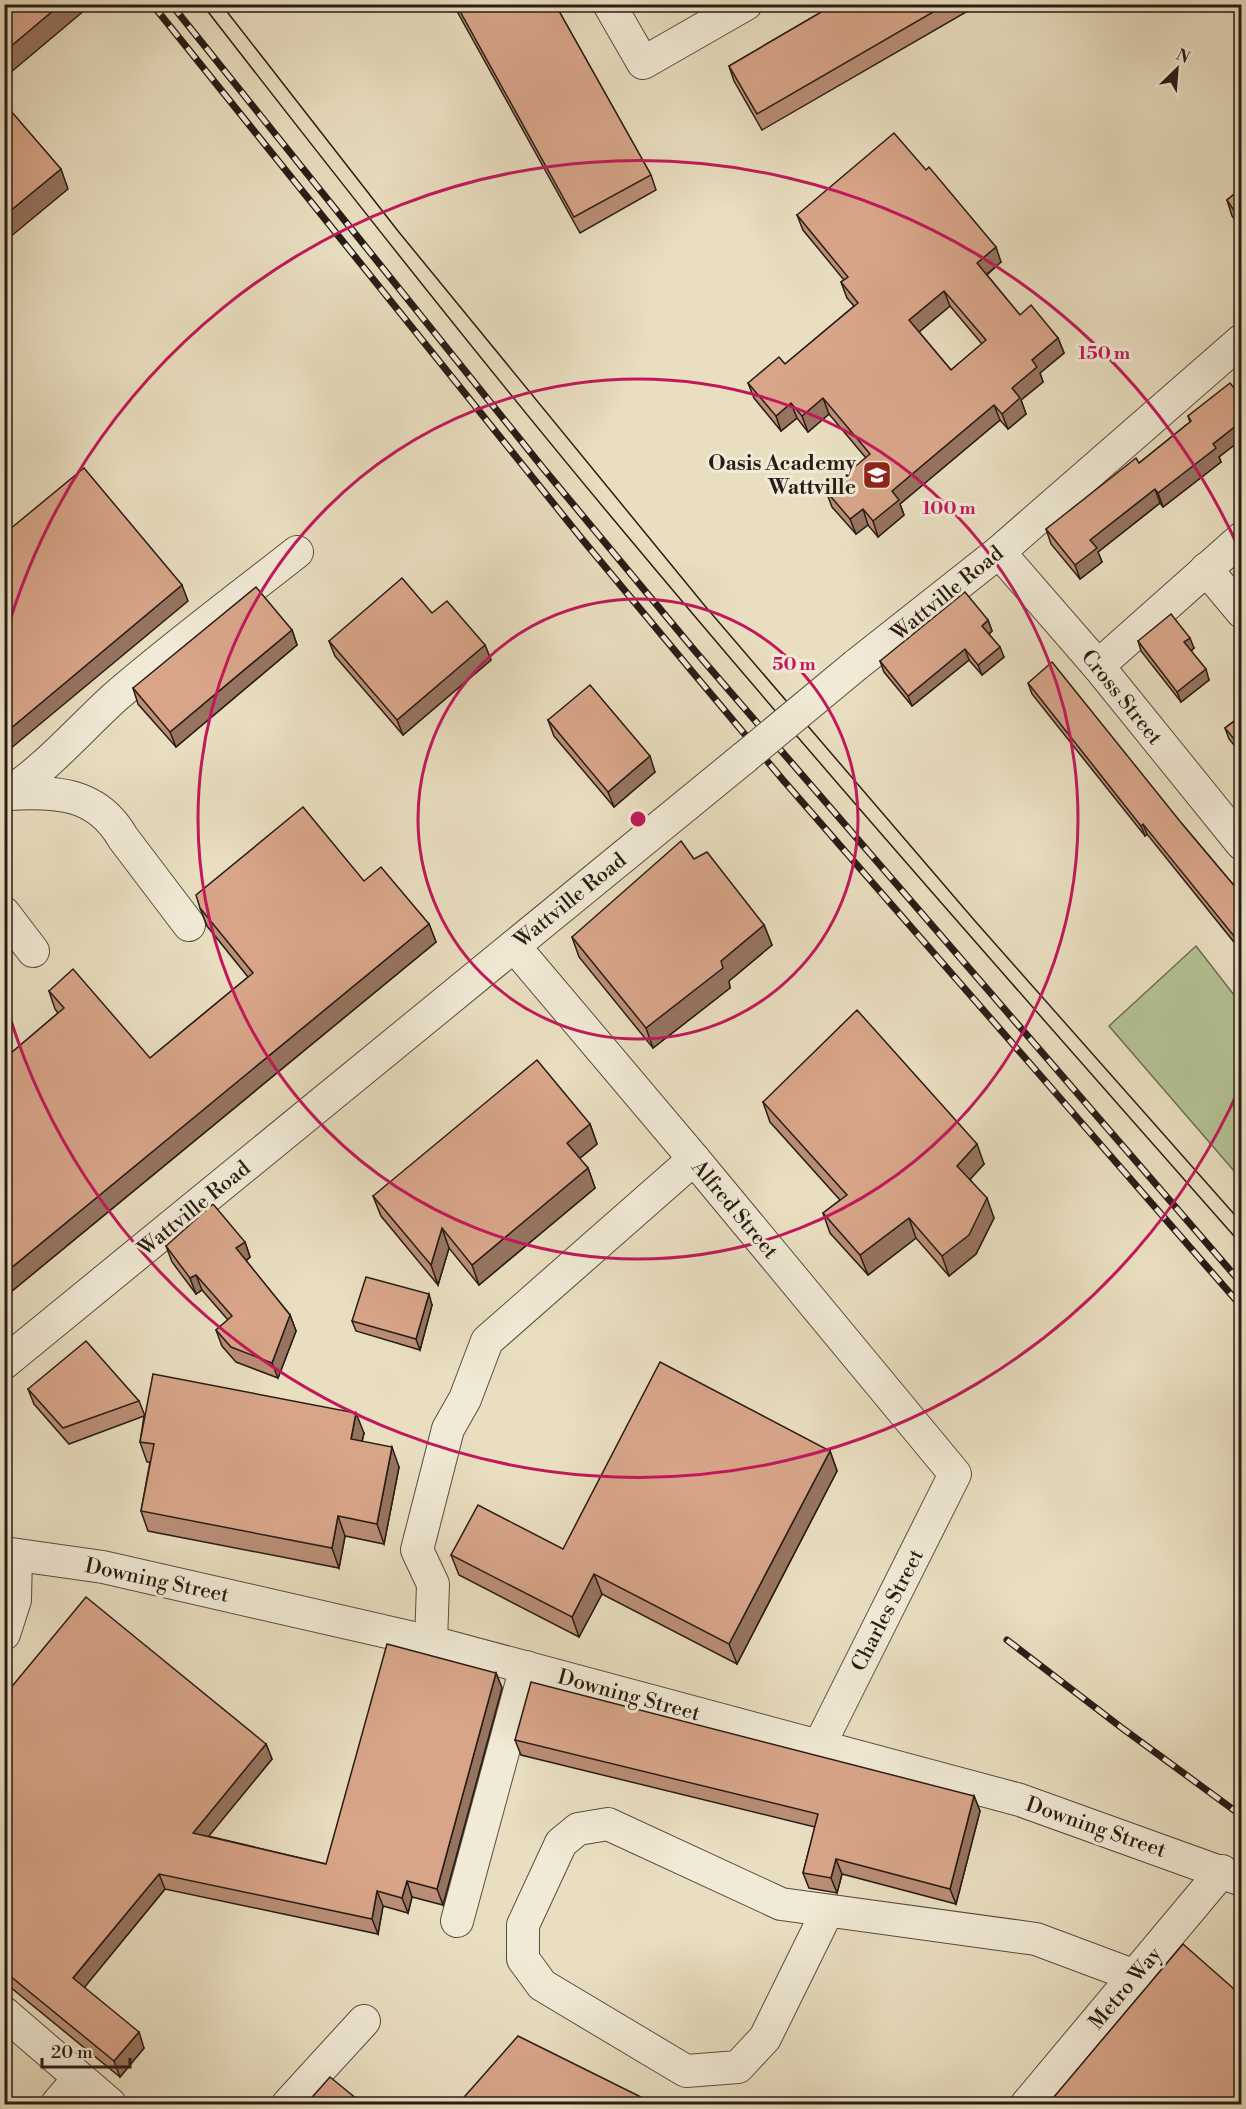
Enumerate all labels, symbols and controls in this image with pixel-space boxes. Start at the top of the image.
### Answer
north arrow [1147,39,1207,99]
text: N [1173,45,1193,68]
text: 150 m [1078,342,1131,365]
place label: Oasis Academy Wattville [708,451,856,501]
school or university icon: Oasis Academy Wattville [861,459,893,491]
text: 100 m [922,497,976,520]
street label: Wattville Road [886,541,1009,648]
street label: Cross Street [1075,645,1168,751]
text: 50 m [772,653,816,676]
centre of rings [628,809,648,829]
street label: Wattville Road [509,848,632,955]
street label: Alfred Street [685,1154,783,1265]
street label: Wattville Road [133,1156,256,1263]
street label: Charles Street [846,1544,930,1676]
street label: Downing Street [82,1553,232,1609]
street label: Downing Street [555,1664,703,1728]
street label: Downing Street [1022,1792,1170,1864]
street label: Metro Way [1084,1941,1168,2035]
scale bar [42,2031,130,2069]
text: 20 m [51,2041,93,2064]

